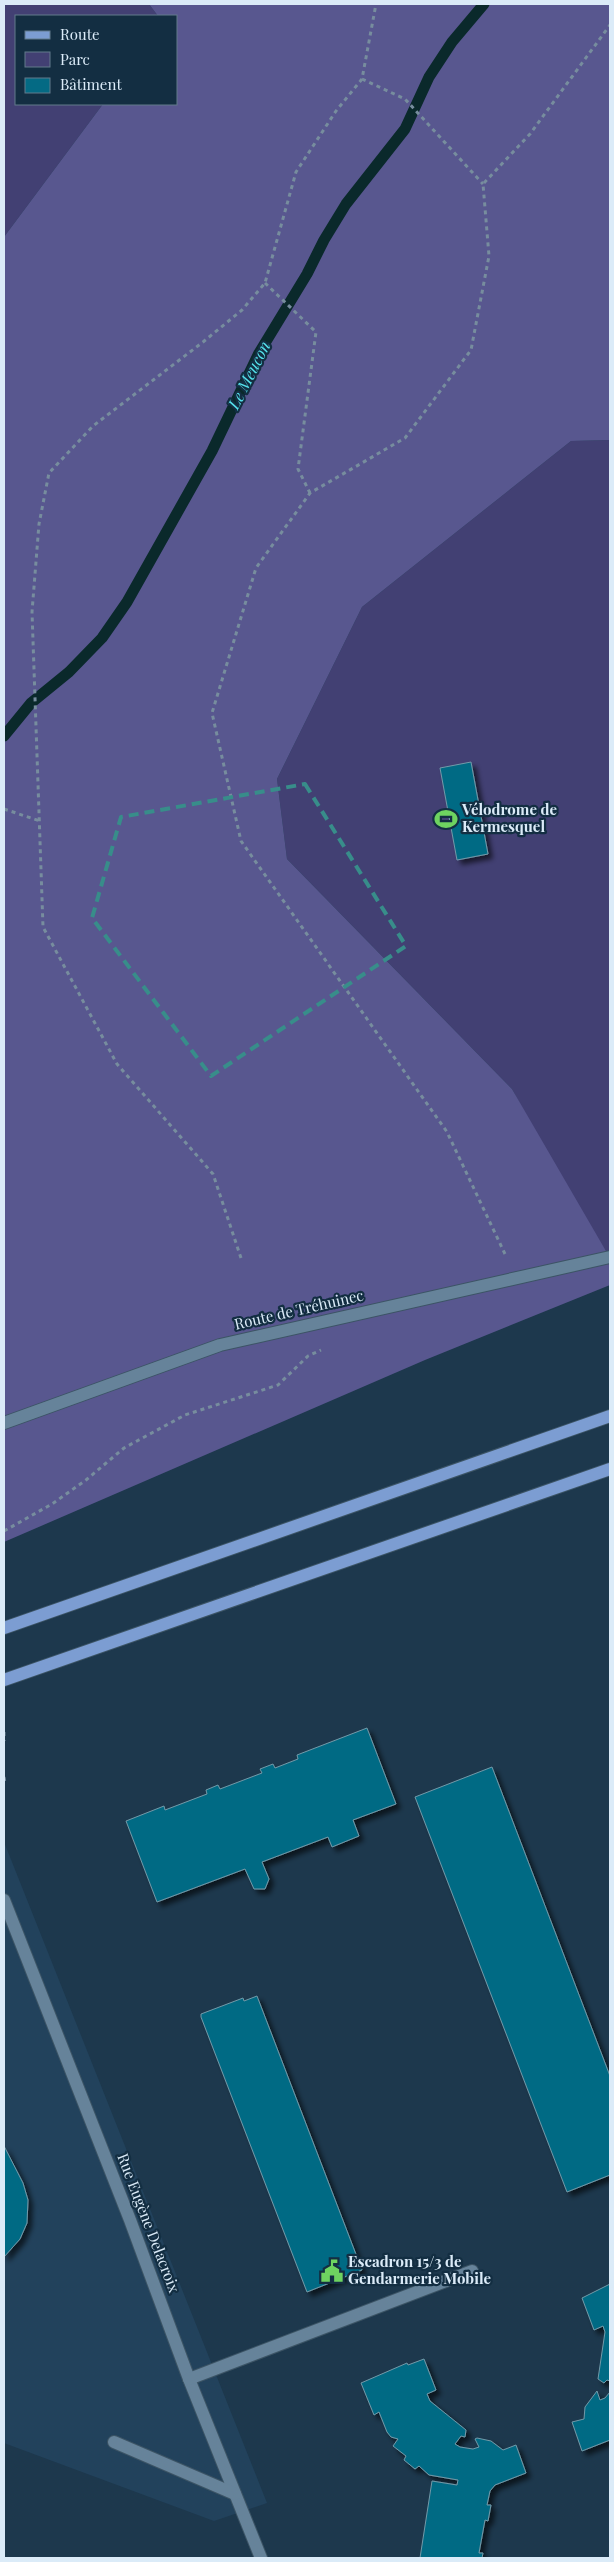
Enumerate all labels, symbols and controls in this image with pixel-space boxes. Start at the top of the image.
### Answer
legend [15,15,178,105]
text: Route [60,24,100,44]
text: Parc [60,49,90,69]
text: Bâtiment [60,74,122,94]
water label: Le Meucon [222,337,275,413]
place label: Vélodrome de Kermesquel [461,799,557,836]
sports icon: Vélodrome de Kermesquel [433,806,459,832]
street label: Route de Tréhuinec [232,1284,365,1334]
street label: Rue Eugène Delacroix [113,2150,185,2295]
place label: Escadron 15/3 de Gendarmerie Mobile [348,2251,491,2288]
public building icon: Escadron 15/3 de Gendarmerie Mobile [319,2258,345,2284]

